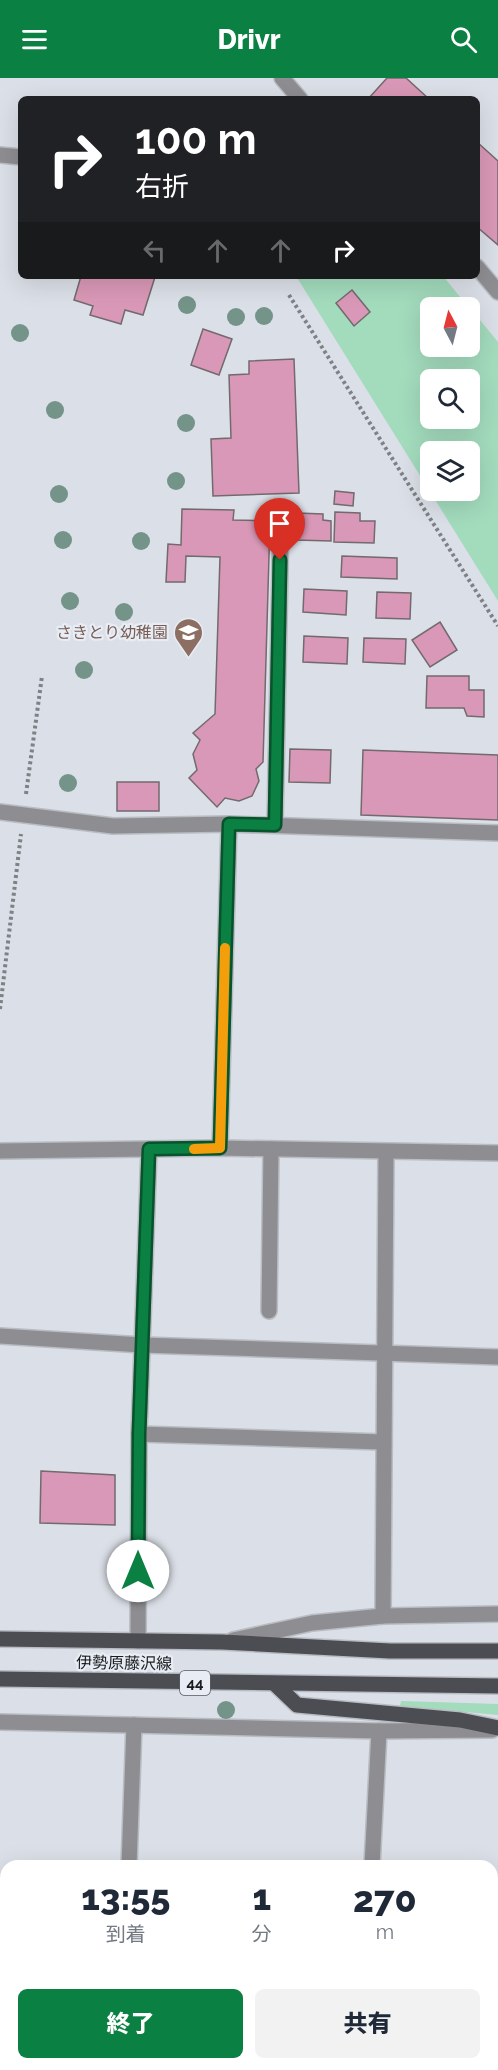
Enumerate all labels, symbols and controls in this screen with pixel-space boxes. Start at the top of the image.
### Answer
icon: menu [18,23,51,56]
icon: search [447,23,480,56]
text: Drivr [217,24,281,55]
text: 100 m [135,115,257,164]
icon: right [36,120,114,198]
text: 右折 [135,171,189,202]
icon: left [138,234,171,267]
icon: ahead [201,234,234,267]
icon: ahead [264,234,297,267]
icon: right [327,234,360,267]
north arrow [420,297,480,357]
map controls [420,297,480,501]
button: search [420,369,480,429]
button: layers [420,441,480,501]
pin [254,498,305,560]
icon: arrive [263,507,296,540]
school or university icon: さきとり幼稚園 [173,616,205,658]
place label: さきとり幼稚園 [56,623,168,642]
position arrow [106,1539,170,1603]
street label: 伊勢原藤沢線 [76,1653,172,1673]
road number: 44 [180,1671,210,1695]
text: 13:55 [81,1876,170,1918]
text: 1 [252,1876,271,1918]
text: 270 [353,1878,417,1920]
text: m [376,1920,394,1944]
text: 到着 [106,1922,146,1946]
text: 分 [252,1922,272,1946]
button: 終了 [18,1989,243,2058]
button: 共有 [255,1989,480,2058]

